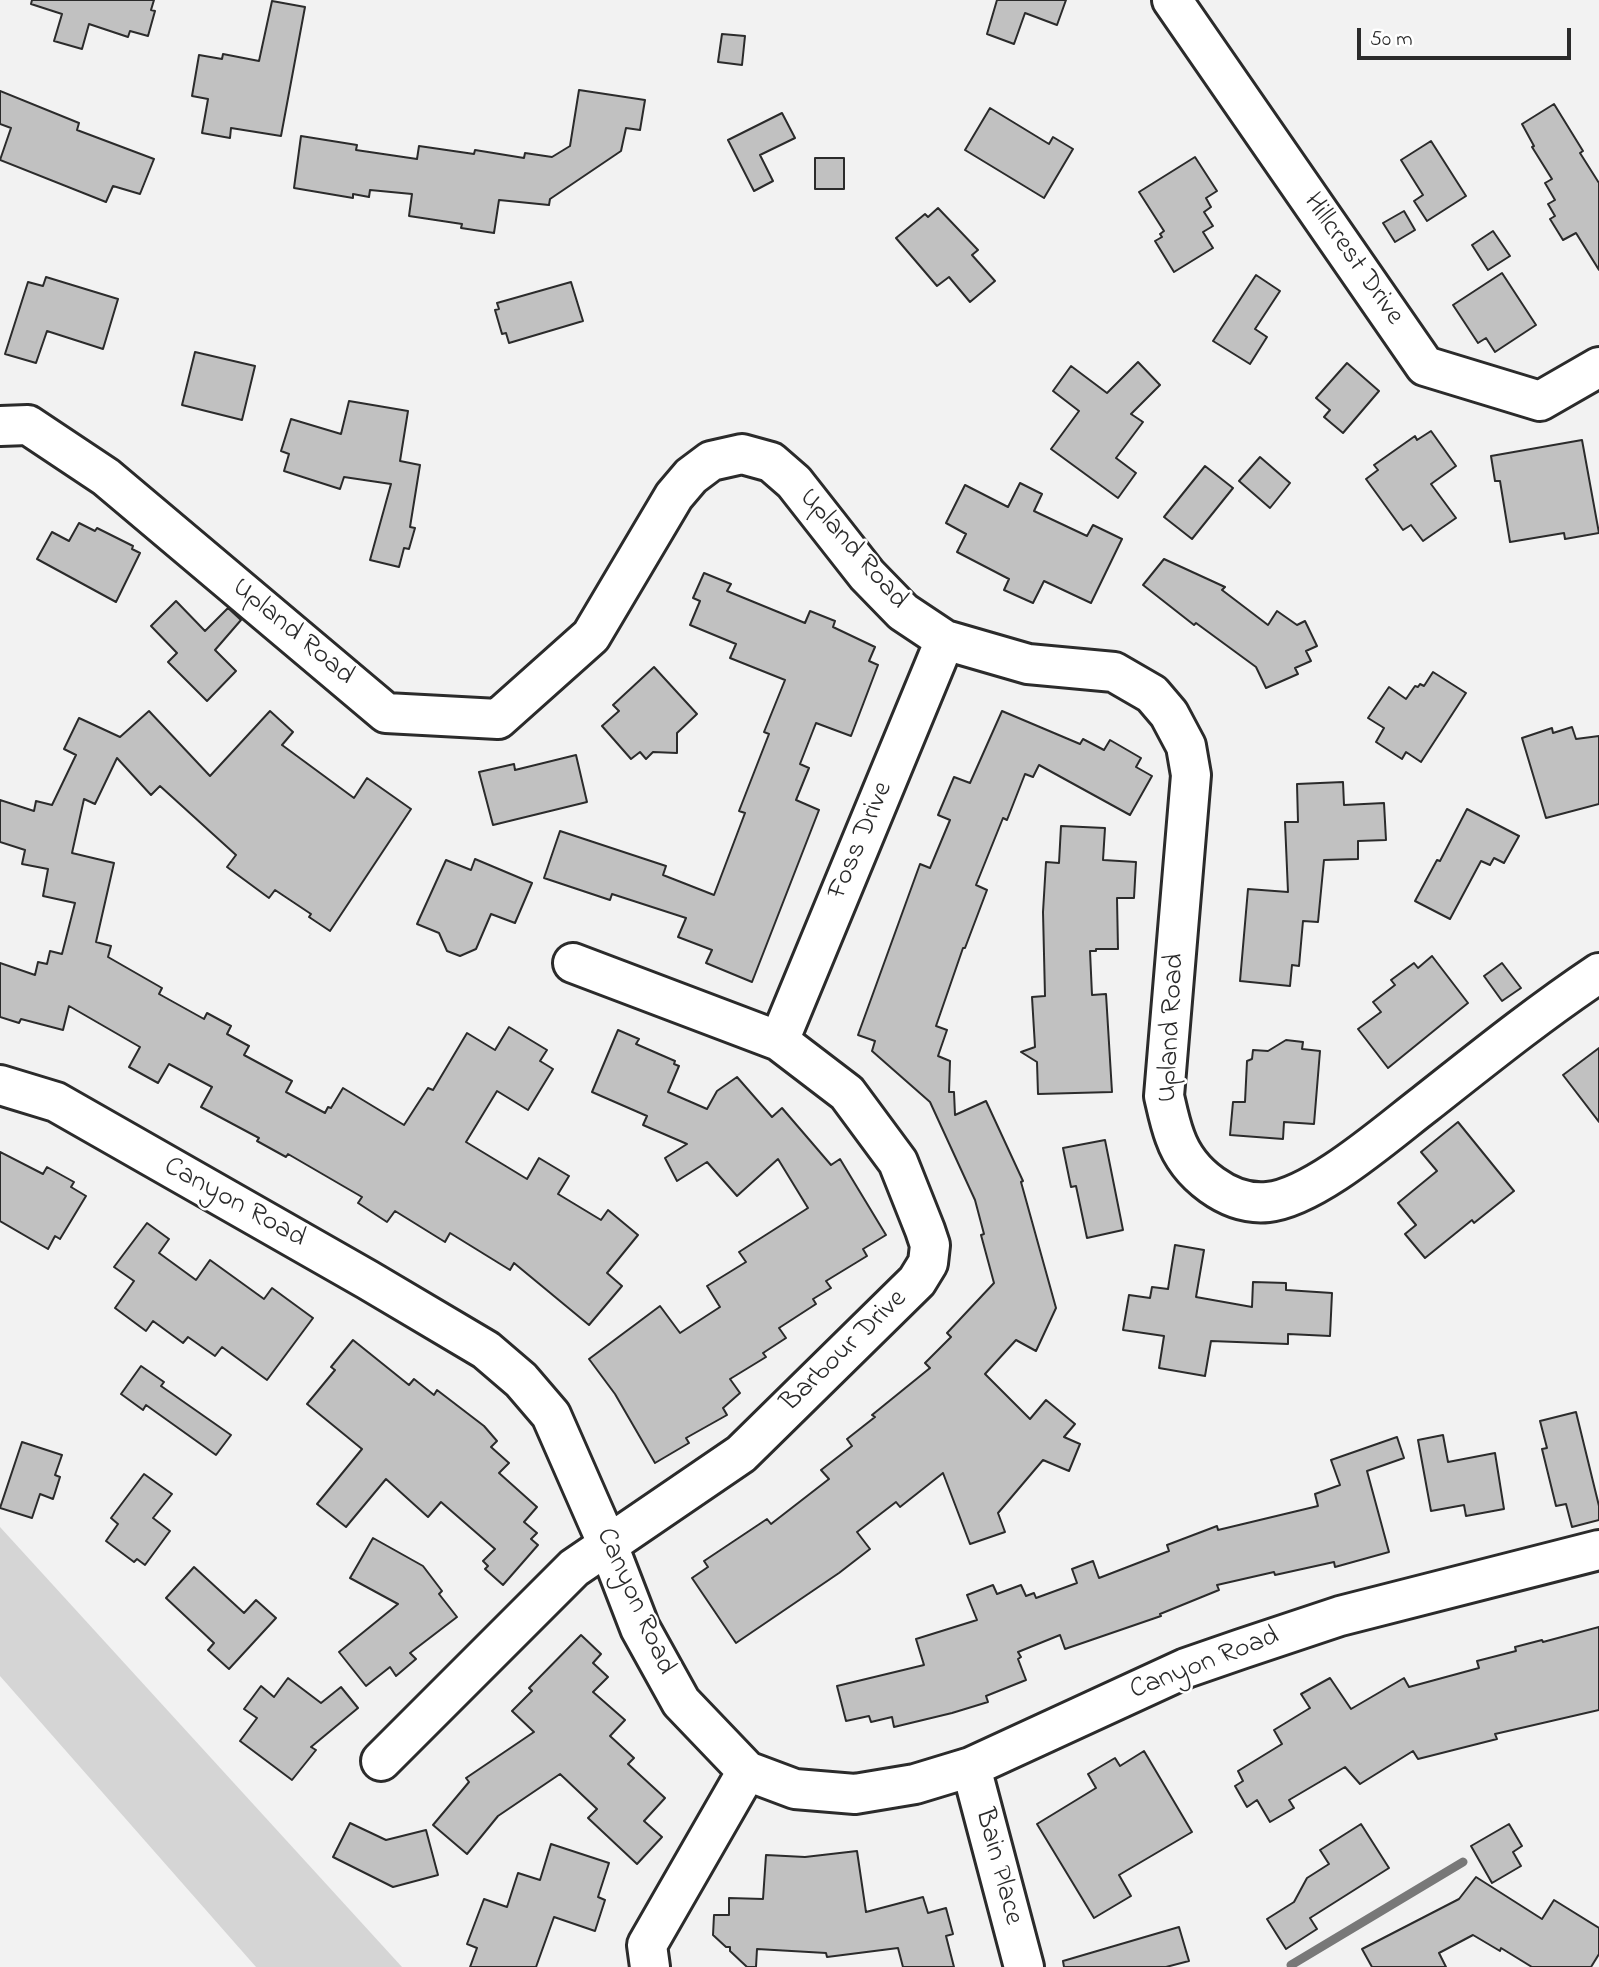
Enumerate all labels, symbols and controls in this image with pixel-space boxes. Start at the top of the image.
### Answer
scale bar [1361,14,1574,58]
text: 50 m [1370,25,1413,55]
street label: Hillcrest Drive [1294,187,1410,333]
street label: Upland Road [790,483,914,617]
street label: Upland Road [224,572,360,694]
street label: Foss Drive [822,777,902,905]
street label: Upland Road [1152,953,1194,1103]
street label: Canyon Road [157,1151,311,1257]
street label: Barbour Drive [775,1284,915,1420]
street label: Canyon Road [587,1523,681,1681]
street label: Canyon Road [1126,1621,1284,1709]
street label: Bain Place [965,1805,1029,1929]

